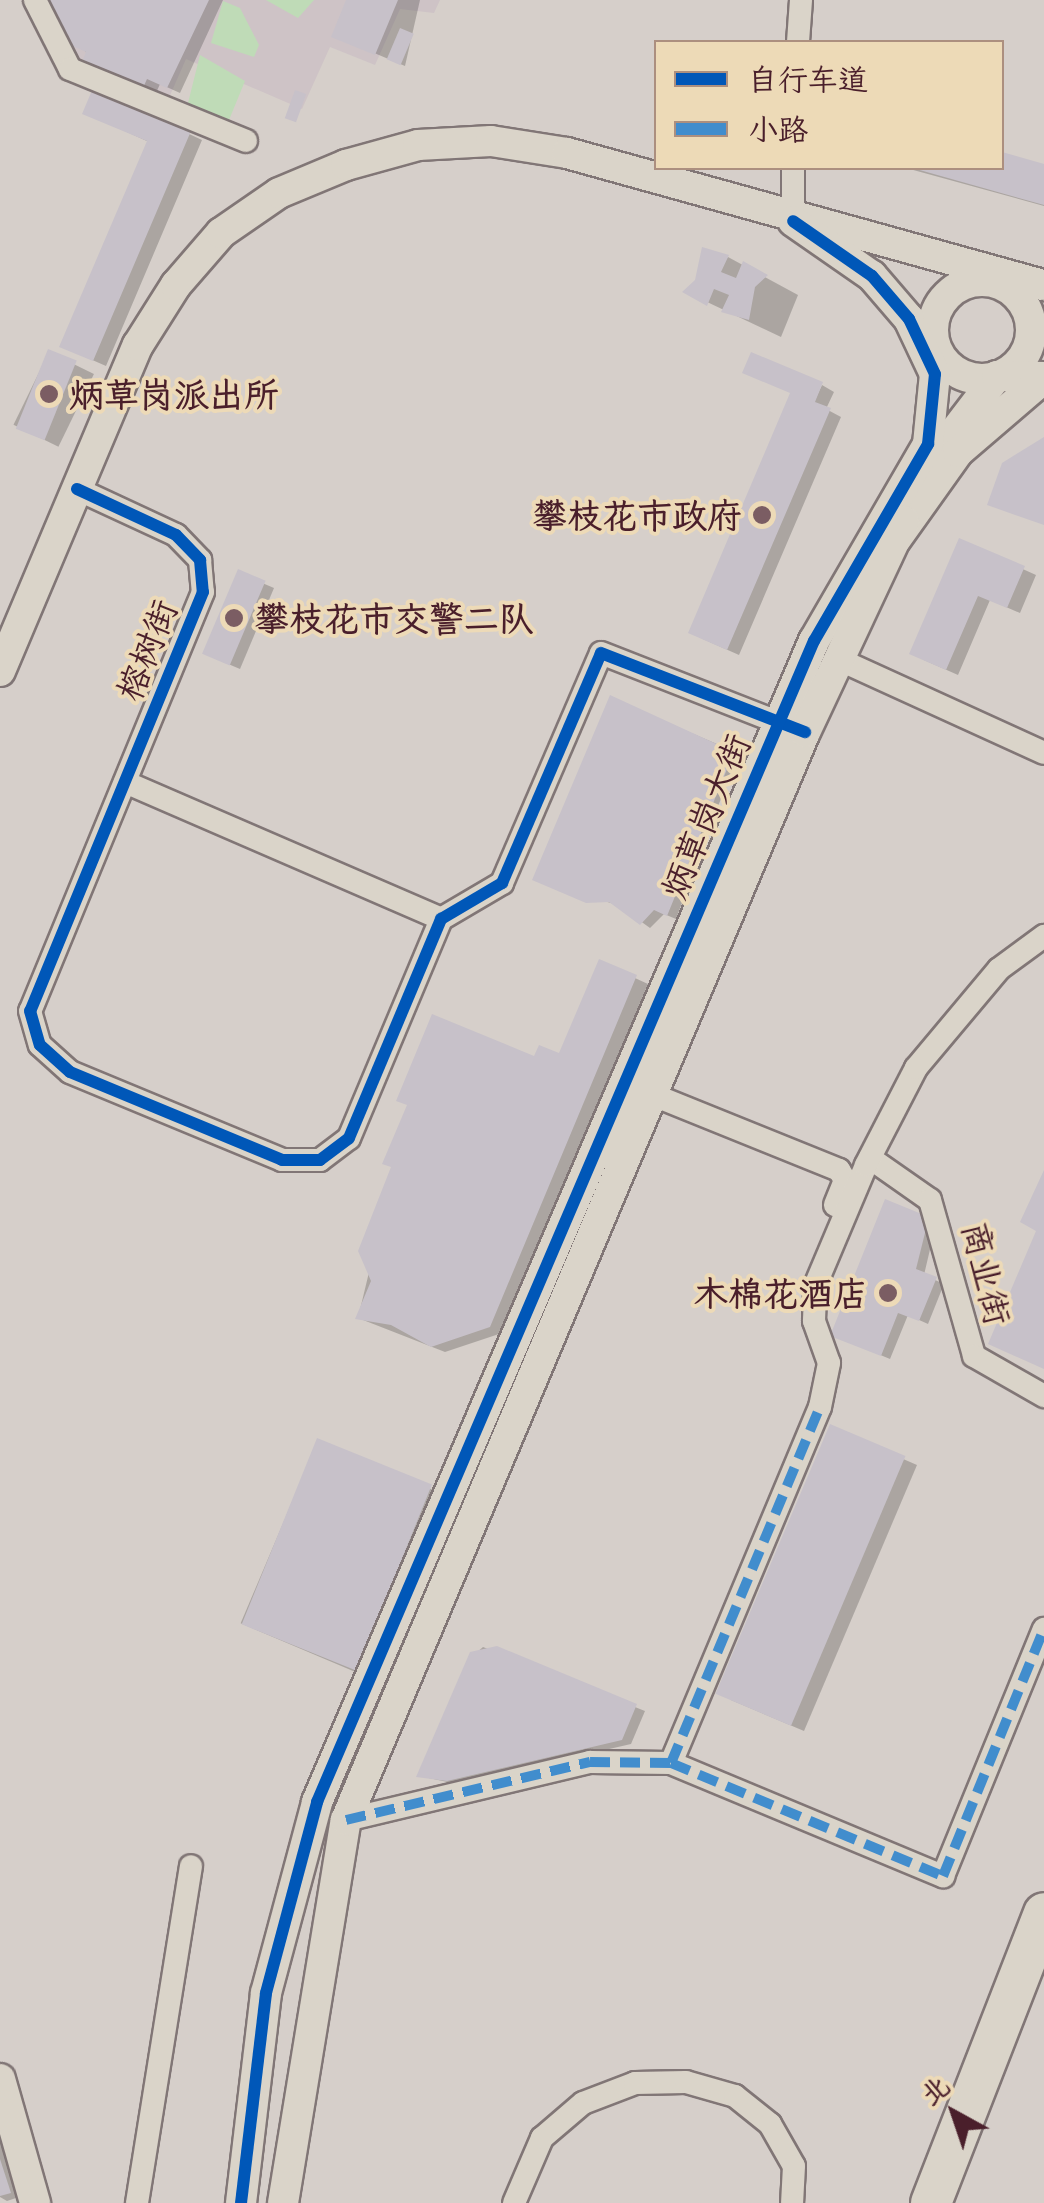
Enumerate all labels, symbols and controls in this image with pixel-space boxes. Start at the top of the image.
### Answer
legend [654,40,1004,170]
text: 自行车道 [748,60,868,98]
text: 小路 [748,110,808,148]
place label: 炳草岗派出所 [69,373,279,415]
marker: 炳草岗派出所 [38,383,60,405]
place label: 攀枝花市政府 [532,494,742,536]
marker: 攀枝花市政府 [751,504,773,526]
street label: 榕树街 [107,593,185,707]
place label: 攀枝花市交警二队 [254,597,534,639]
marker: 攀枝花市交警二队 [223,607,245,629]
street label: 炳草岗大街 [651,727,759,905]
street label: 商业街 [954,1217,1020,1329]
place label: 木棉花酒店 [693,1272,868,1314]
marker: 木棉花酒店 [877,1282,899,1304]
north arrow [904,2063,1004,2163]
text: 北 [912,2067,957,2113]

